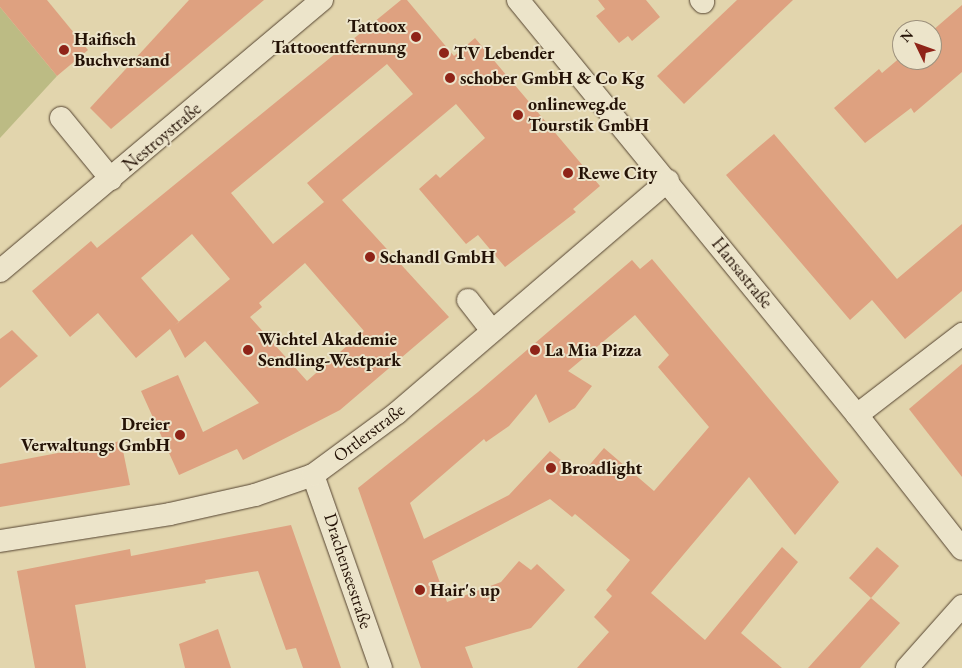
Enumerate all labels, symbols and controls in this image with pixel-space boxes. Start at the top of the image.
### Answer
place label: Tattoox Tattooentfernung [271,16,406,58]
north arrow [892,20,942,70]
text: N [896,25,917,46]
place label: Haifisch Buchversand [74,29,170,72]
marker: Tattoox Tattooentfernung [410,31,422,43]
place label: TV Lebender [454,42,554,64]
marker: Haifisch Buchversand [58,44,70,56]
marker: TV Lebender [438,47,450,59]
place label: schober GmbH & Co Kg [460,67,644,89]
marker: schober GmbH & Co Kg [444,72,456,84]
place label: onlineweg.de Tourstik GmbH [528,94,649,136]
street label: Nestroystraße [118,98,206,176]
marker: onlineweg.de Tourstik GmbH [512,109,524,121]
place label: Rewe City [578,162,657,184]
marker: Rewe City [562,167,574,179]
street label: Hansastraße [707,233,777,313]
place label: Schandl GmbH [380,246,495,268]
marker: Schandl GmbH [364,251,376,263]
place label: Wichtel Akademie Sendling-Westpark [258,329,401,372]
place label: La Mia Pizza [545,339,642,361]
marker: Wichtel Akademie Sendling-Westpark [242,344,254,356]
marker: La Mia Pizza [529,344,541,356]
street label: Ortlerstraße [329,399,409,467]
place label: Dreier Verwaltungs GmbH [21,414,170,456]
marker: Dreier Verwaltungs GmbH [174,429,186,441]
place label: Broadlight [561,457,642,479]
marker: Broadlight [545,462,557,474]
street label: Drachenseestraße [319,510,377,632]
place label: Hair's up [430,579,500,601]
marker: Hair's up [414,584,426,596]

